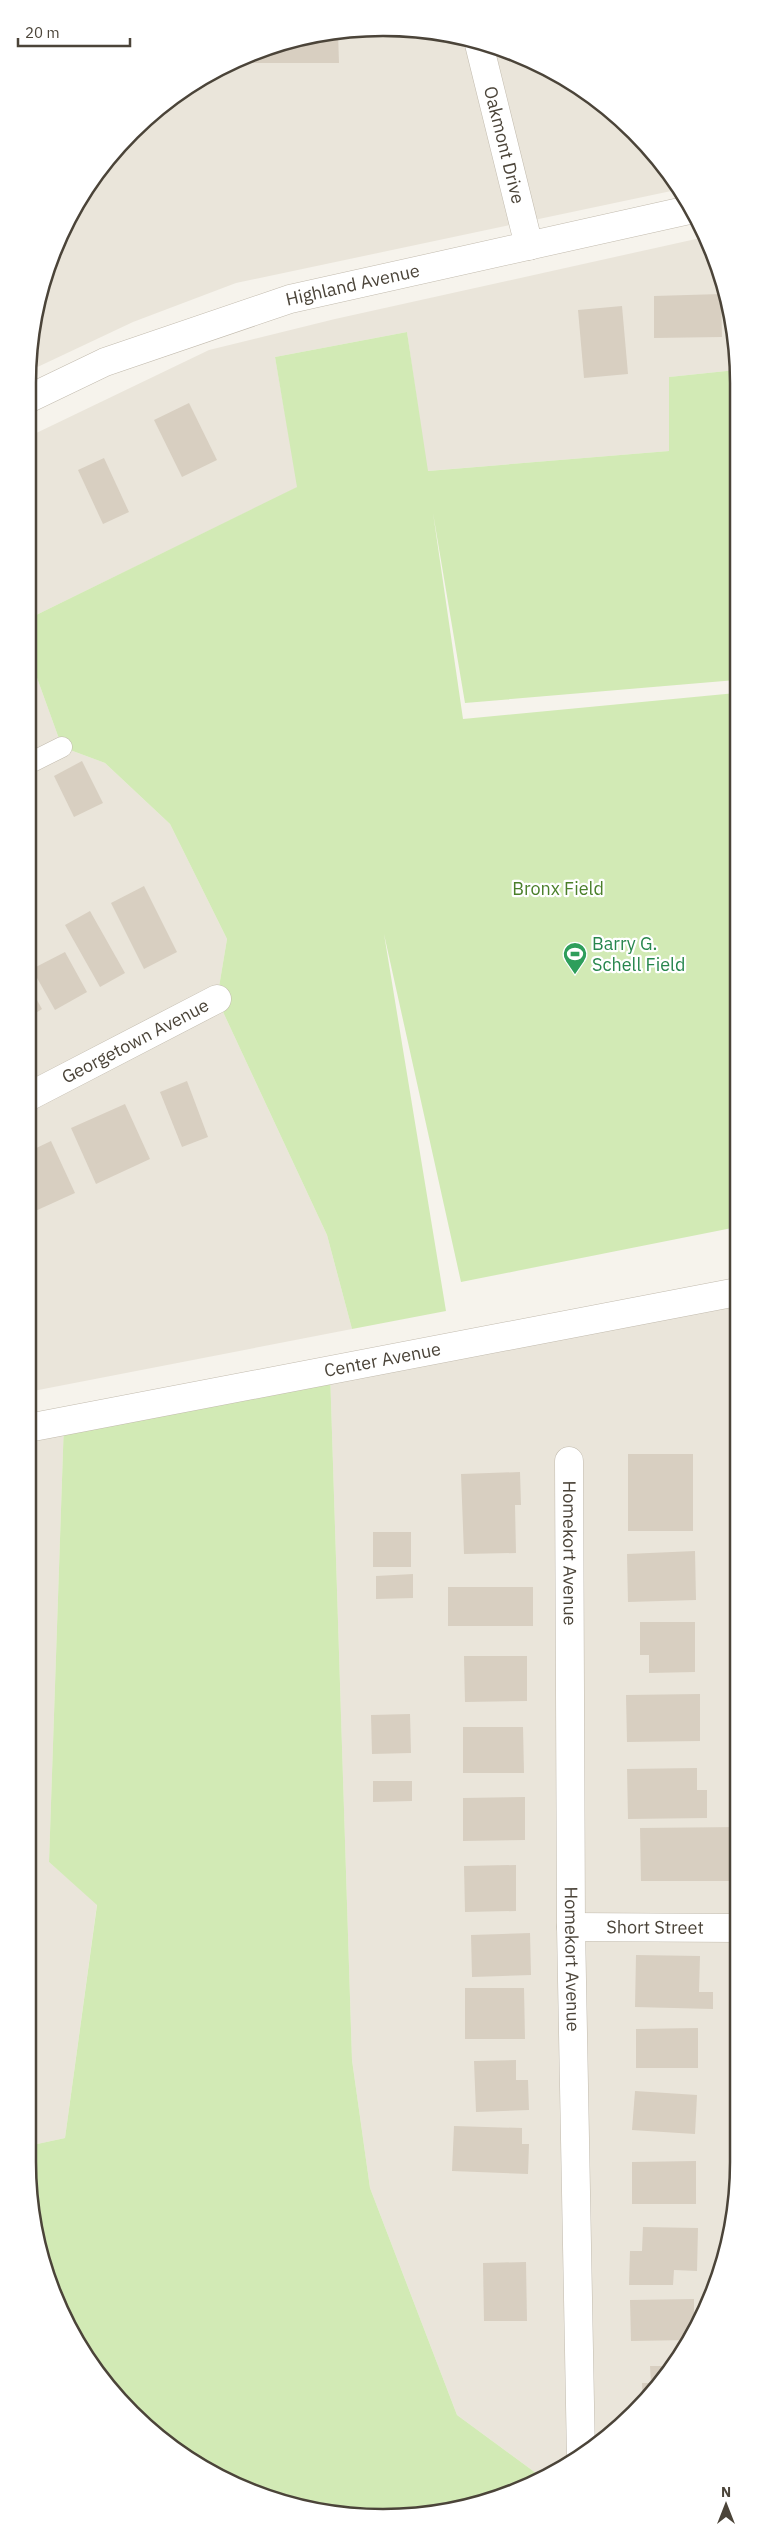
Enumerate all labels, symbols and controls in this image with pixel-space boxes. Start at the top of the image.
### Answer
scale bar [18,15,130,47]
text: 20 m [25,23,60,42]
street label: Oakmont Drive [479,84,530,206]
street label: Highland Avenue [283,258,422,311]
park label: Bronx Field [512,877,604,900]
place label: Barry G. Schell Field [592,932,685,976]
sports icon: Barry G. Schell Field [562,941,588,975]
street label: Georgetown Avenue [58,993,213,1089]
street label: Center Avenue [322,1337,443,1382]
street label: Homekort Avenue [558,1480,582,1626]
street label: Homekort Avenue [560,1886,585,2032]
street label: Short Street [606,1915,704,1939]
north arrow [701,2480,751,2530]
text: N [721,2483,731,2501]

